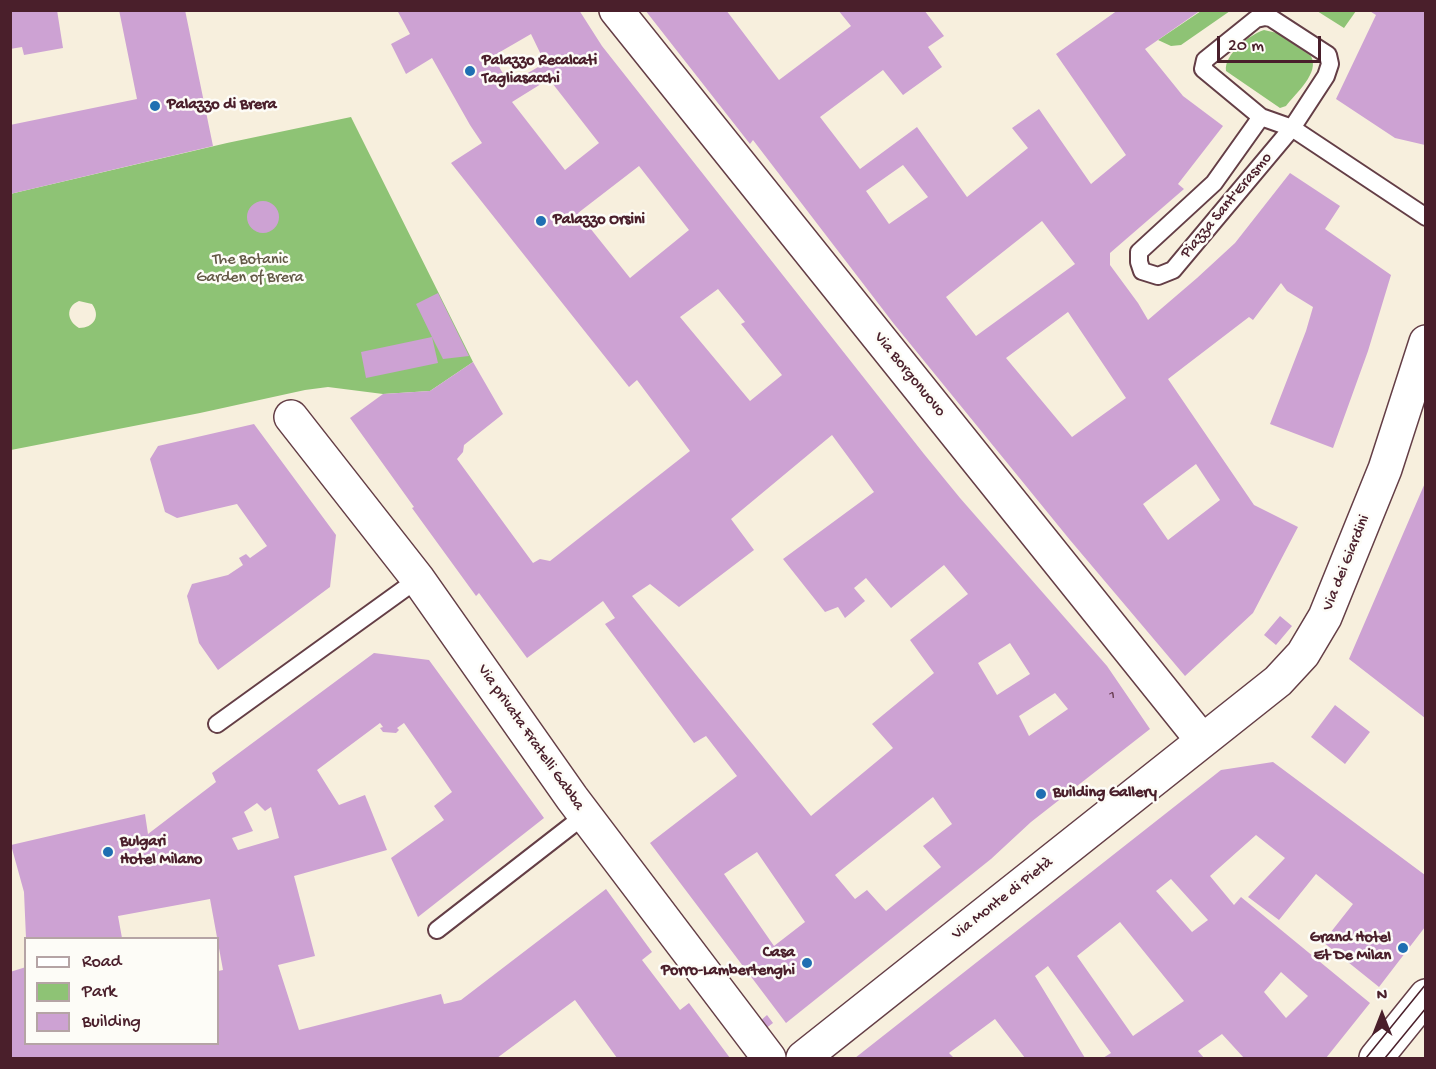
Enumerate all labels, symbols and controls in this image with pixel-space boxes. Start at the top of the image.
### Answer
scale bar [1220,24,1324,62]
text: 20 m [1228,36,1264,57]
place label: Palazzo Recalcati Tagliasacchi [482,52,597,90]
marker: Palazzo Recalcati Tagliasacchi [463,64,477,78]
place label: Palazzo di Brera [167,96,277,116]
marker: Palazzo di Brera [148,99,162,113]
street label: Piazza Sant'Erasmo [1177,149,1277,263]
place label: Palazzo Orsini [553,211,645,231]
marker: Palazzo Orsini [534,214,548,228]
park label: The Botanic Garden of Brera [196,251,304,289]
street label: Via Borgonuovo [869,329,949,421]
street label: Via dei Giardini [1319,512,1375,614]
street label: Via privata Fratelli Gabba [472,661,588,815]
house number: 1 [1109,688,1115,704]
place label: Building Gallery [1053,784,1157,804]
marker: Building Gallery [1034,787,1048,801]
place label: Bulgari Hotel Milano [120,833,202,871]
marker: Bulgari Hotel Milano [101,845,115,859]
street label: Via Monte di Pietà [949,854,1057,944]
place label: Grand Hotel Et De Milan [1310,929,1391,967]
legend [24,937,219,1045]
marker: Grand Hotel Et De Milan [1396,941,1410,955]
place label: Casa Porro-Lambertenghi [661,944,795,982]
text: Road [82,952,121,973]
marker: Casa Porro-Lambertenghi [800,956,814,970]
text: Park [82,982,116,1003]
north arrow [1352,985,1412,1045]
text: N [1377,987,1387,1006]
text: Building [82,1012,141,1033]

